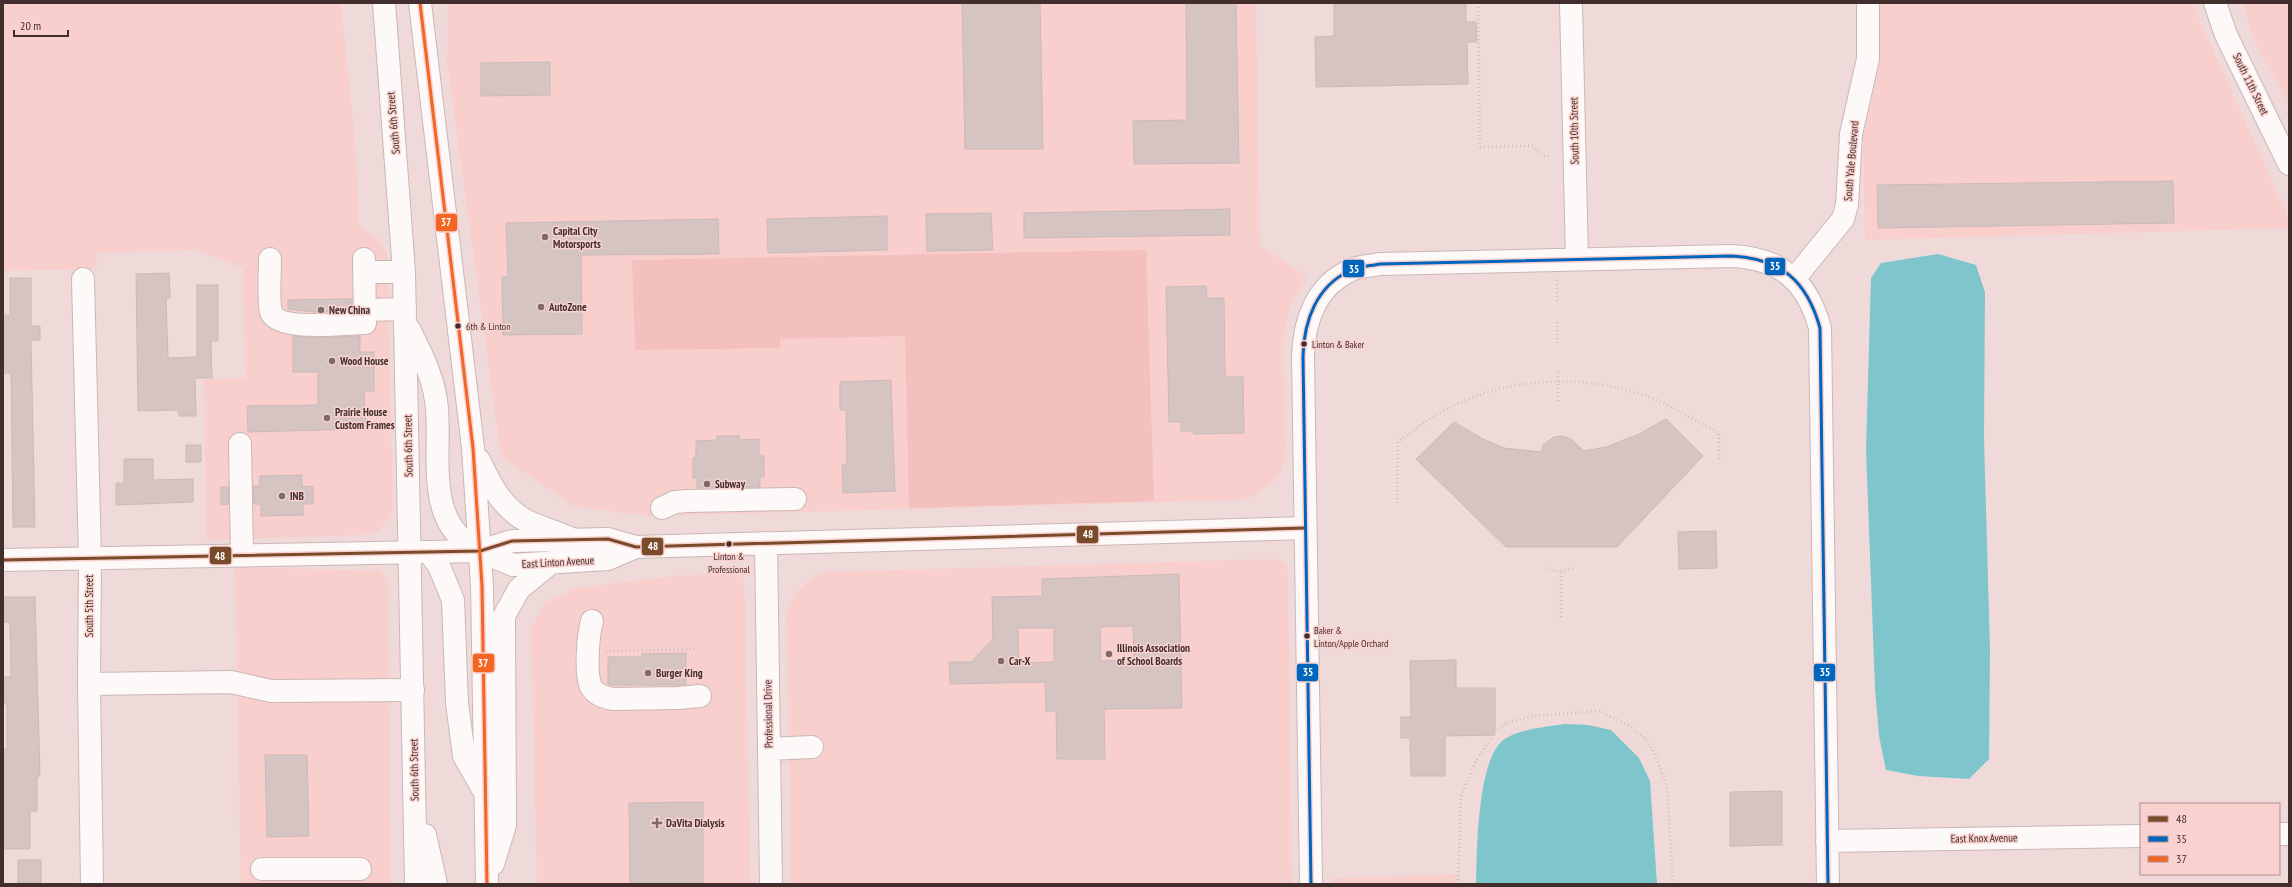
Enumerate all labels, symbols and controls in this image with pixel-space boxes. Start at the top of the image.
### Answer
scale bar [14,12,68,38]
text: 20 m [20,18,41,33]
street label: South 11th Street [2230,51,2272,117]
street label: South 6th Street [383,91,403,155]
street label: South 10th Street [1566,97,1582,165]
street label: South Yale Boulevard [1841,120,1861,202]
line badge: 37 [435,213,458,232]
text: 37 [441,215,451,229]
place label: Capital City Motorsports [553,224,601,251]
marker: Capital City Motorsports [540,232,550,242]
line badge: 35 [1764,257,1786,276]
line badge: 35 [1342,259,1365,278]
text: 35 [1770,259,1780,273]
text: 35 [1349,262,1359,276]
place label: AutoZone [548,300,587,314]
marker: AutoZone [536,302,546,312]
place label: New China [329,303,370,317]
marker: New China [316,305,326,315]
place label: 6th & Linton [466,320,511,333]
marker: 6th & Linton [453,321,463,331]
place label: Linton & Baker [1312,338,1365,351]
marker: Linton & Baker [1299,339,1309,349]
place label: Wood House [339,354,389,368]
marker: Wood House [327,356,337,366]
place label: Prairie House Custom Frames [335,405,395,432]
marker: Prairie House Custom Frames [322,413,332,423]
street label: South 6th Street [400,415,416,477]
place label: Subway [715,477,746,491]
marker: Subway [702,479,712,489]
place label: INB [290,489,305,503]
marker: INB [277,491,287,501]
line badge: 48 [1076,525,1099,544]
text: 48 [1083,527,1093,541]
line badge: 48 [641,537,664,556]
text: 48 [648,539,658,553]
marker: Linton & Professional [724,539,734,549]
line badge: 48 [209,546,232,565]
text: 48 [215,549,225,563]
place label: Linton & Professional [708,550,751,576]
street label: East Linton Avenue [522,553,595,571]
street label: South 5th Street [82,575,96,637]
place label: Baker & Linton/Apple Orchard [1314,624,1388,650]
marker: Baker & Linton/Apple Orchard [1302,631,1312,641]
place label: Illinois Association of School Boards [1117,641,1190,668]
marker: Illinois Association of School Boards [1104,649,1114,659]
line badge: 37 [472,653,495,673]
place label: Car-X [1009,654,1031,668]
text: 37 [478,656,488,670]
marker: Car-X [996,656,1006,666]
line badge: 35 [1296,663,1319,682]
line badge: 35 [1813,663,1836,682]
text: 35 [1303,665,1313,679]
text: 35 [1820,665,1830,679]
place label: Burger King [656,666,703,680]
marker: Burger King [643,668,653,678]
street label: Professional Drive [760,679,776,748]
street label: South 6th Street [406,739,422,801]
legend [2140,803,2280,875]
text: 48 [2176,811,2187,826]
place label: DaVita Dialysis [666,816,725,830]
marker: DaVita Dialysis [651,817,663,829]
street label: East Knox Avenue [1950,830,2018,846]
text: 35 [2176,831,2187,846]
text: 37 [2176,851,2187,866]

